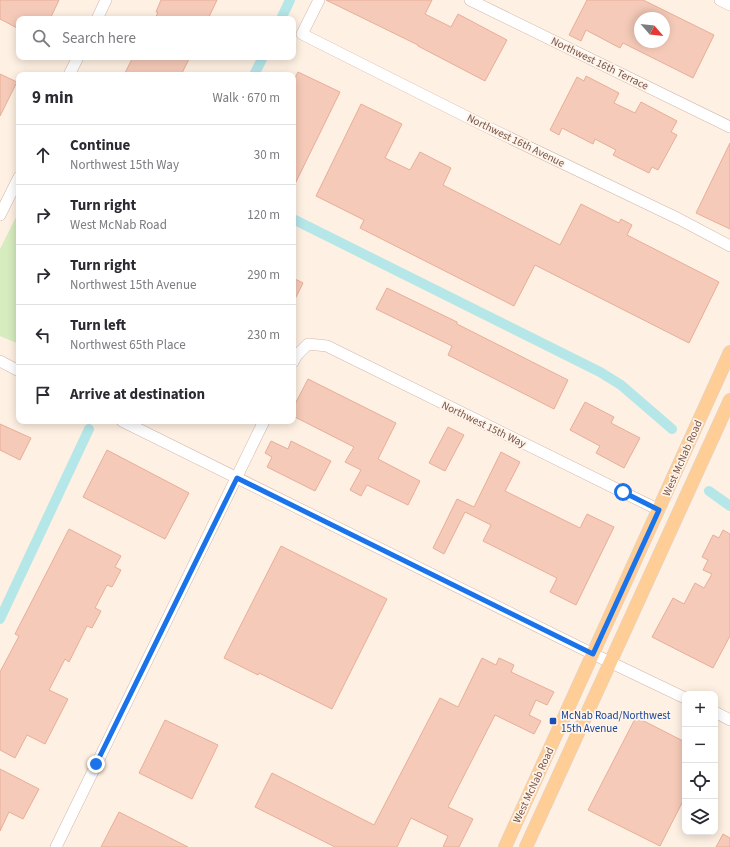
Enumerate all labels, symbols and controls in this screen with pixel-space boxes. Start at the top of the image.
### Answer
north arrow [634,12,670,48]
search box [16,16,296,60]
icon: search [30,27,52,49]
text: Search here [62,28,136,49]
street label: Northwest 16th Terrace [548,33,652,94]
text: 9 min [32,86,73,110]
text: Walk · 670 m [212,89,280,107]
street label: Northwest 16th Avenue [464,110,568,171]
text: Continue [70,135,130,156]
icon: ahead [32,144,54,166]
text: 30 m [254,146,280,164]
text: Northwest 15th Way [70,156,179,174]
text: Turn right [70,195,136,216]
icon: right [32,204,54,226]
text: 120 m [247,206,280,224]
text: West McNab Road [70,216,167,234]
text: Turn right [70,255,136,276]
icon: right [32,264,54,286]
text: 290 m [247,266,280,284]
text: Northwest 15th Avenue [70,276,196,294]
text: Turn left [70,315,126,336]
icon: left [32,324,54,346]
text: 230 m [247,326,280,344]
text: Northwest 65th Place [70,336,186,354]
icon: arrive [32,384,54,406]
text: Arrive at destination [70,384,205,405]
street label: Northwest 15th Way [439,397,529,451]
street label: West McNab Road [659,418,706,499]
route start [614,483,632,501]
map controls [682,691,718,835]
button: + [682,691,718,727]
place label: McNab Road/Northwest 15th Avenue [561,708,671,736]
marker: McNab Road/Northwest 15th Avenue [548,716,558,726]
button: − [682,727,718,763]
street label: West McNab Road [509,745,558,826]
route end [87,755,105,773]
button: locate [682,763,718,799]
button: layers [682,799,718,835]

